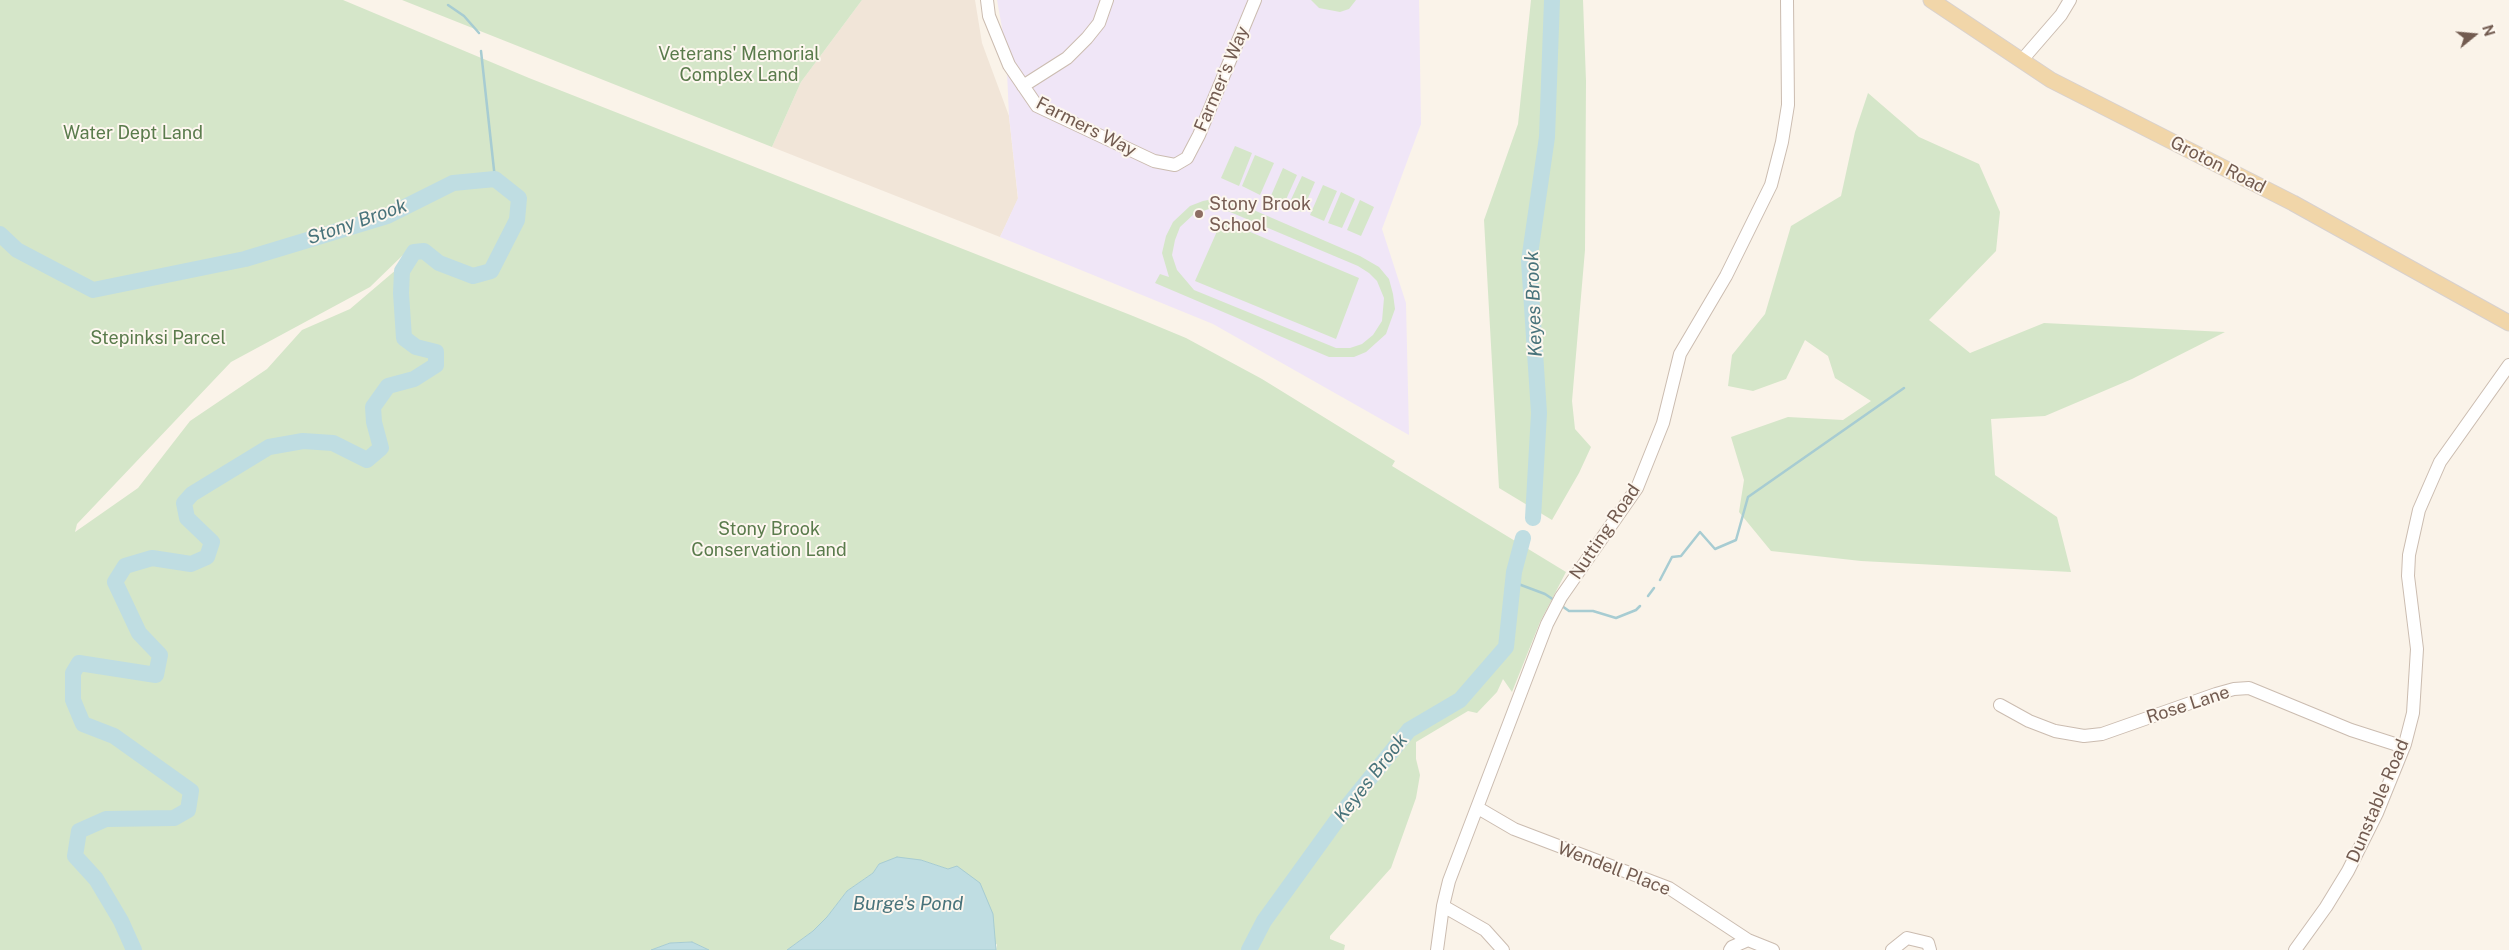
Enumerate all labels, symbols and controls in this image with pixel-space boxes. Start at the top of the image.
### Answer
north arrow [2449,10,2499,60]
street label: Farmer's Way [1190,23,1254,135]
text: N [2479,23,2498,38]
park label: Veterans' Memorial Complex Land [658,43,820,86]
street label: Farmers Way [1032,93,1140,161]
park label: Water Dept Land [63,122,203,144]
street label: Groton Road [2167,132,2269,198]
place label: Stony Brook School [1209,193,1311,235]
water label: Stony Brook [304,194,410,250]
marker: Stony Brook School [1193,208,1205,220]
water label: Keyes Brook [1521,251,1547,357]
park label: Stepinksi Parcel [90,327,226,349]
street label: Nutting Road [1565,480,1645,584]
park label: Stony Brook Conservation Land [691,518,847,560]
street label: Rose Lane [2144,681,2232,729]
water label: Keyes Brook [1329,729,1413,827]
street label: Dunstable Road [2342,736,2414,866]
street label: Wendell Place [1554,837,1674,901]
water label: Burge's Pond [853,893,963,915]

